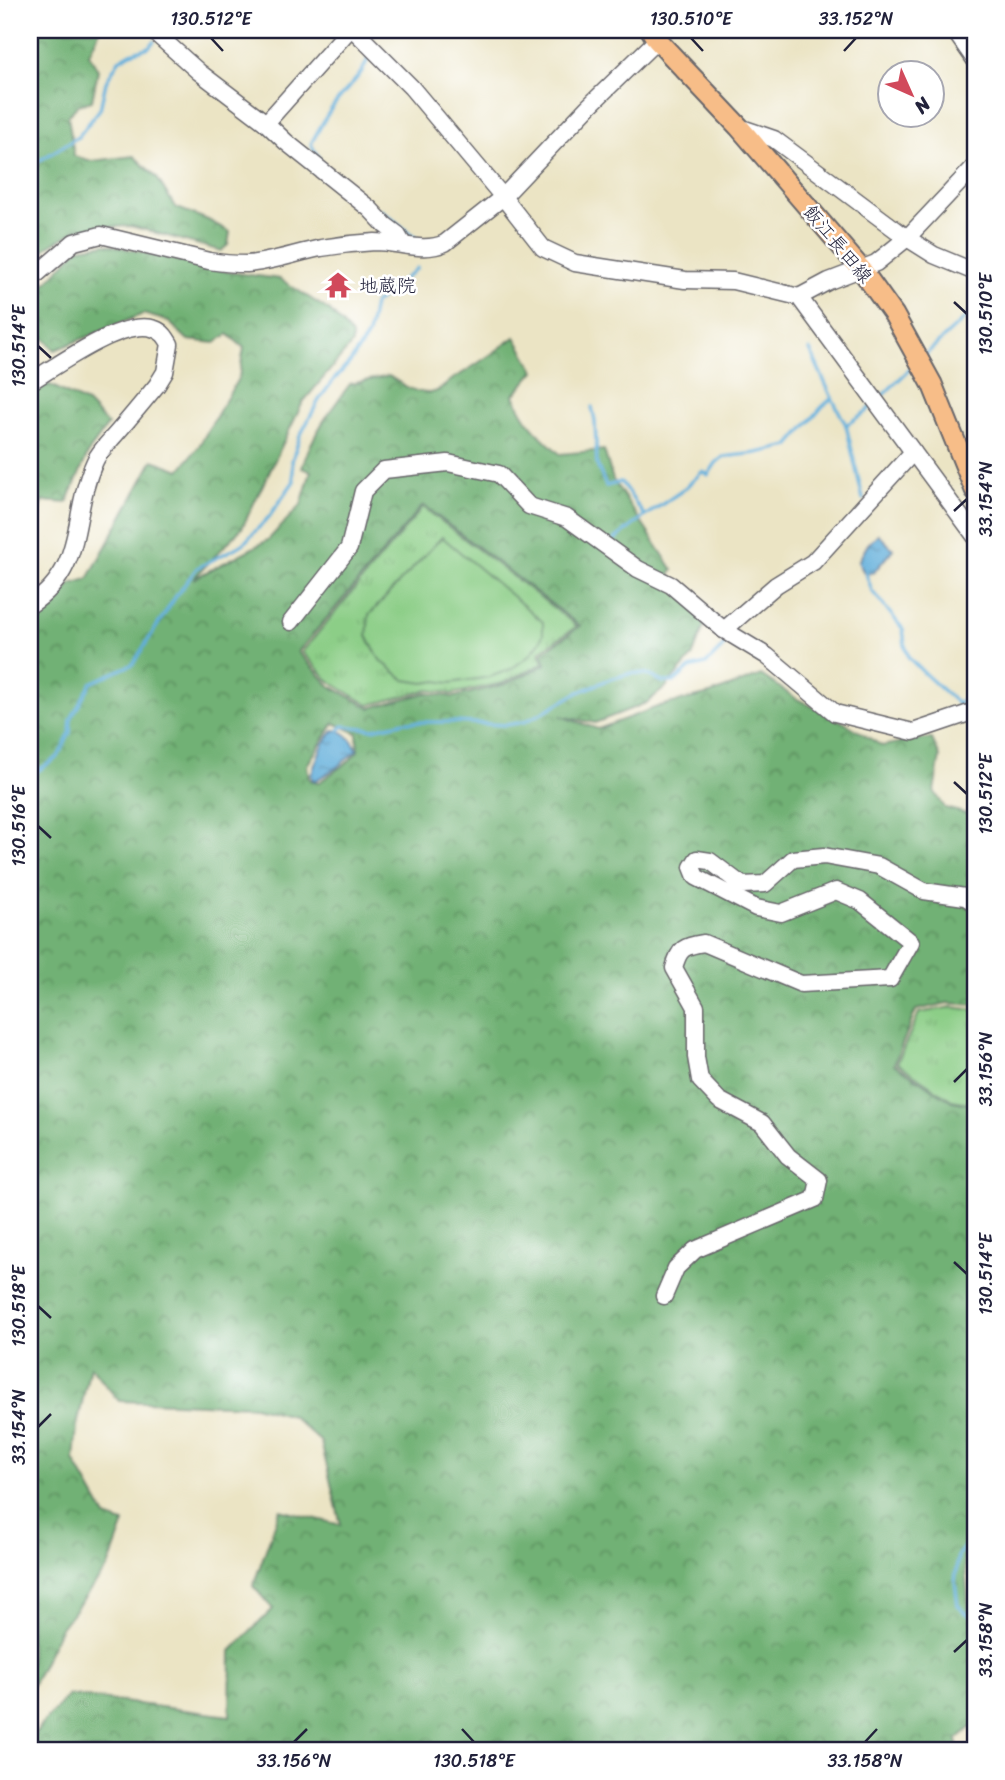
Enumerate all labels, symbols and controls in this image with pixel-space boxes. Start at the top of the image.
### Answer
text: 130.512°E [170,3,253,35]
text: 130.510°E [650,3,733,35]
text: 33.152°N [819,3,894,35]
north arrow [876,60,946,130]
text: N [906,89,940,123]
street label: 飯江長田線 [795,197,881,291]
place label: 地蔵院 [359,269,416,302]
temple icon: 地蔵院 [323,270,353,300]
text: 130.510°E [970,272,1002,355]
text: 130.514°E [3,304,35,387]
text: 33.154°N [970,461,1002,537]
text: 130.512°E [970,752,1002,835]
text: 130.516°E [3,784,35,867]
text: 33.156°N [970,1031,1002,1106]
text: 130.514°E [970,1232,1002,1315]
text: 130.518°E [3,1264,35,1347]
text: 33.154°N [3,1389,35,1465]
text: 33.158°N [970,1602,1002,1677]
text: 33.156°N [257,1745,332,1777]
text: 130.518°E [433,1745,516,1777]
text: 33.158°N [828,1745,903,1777]

